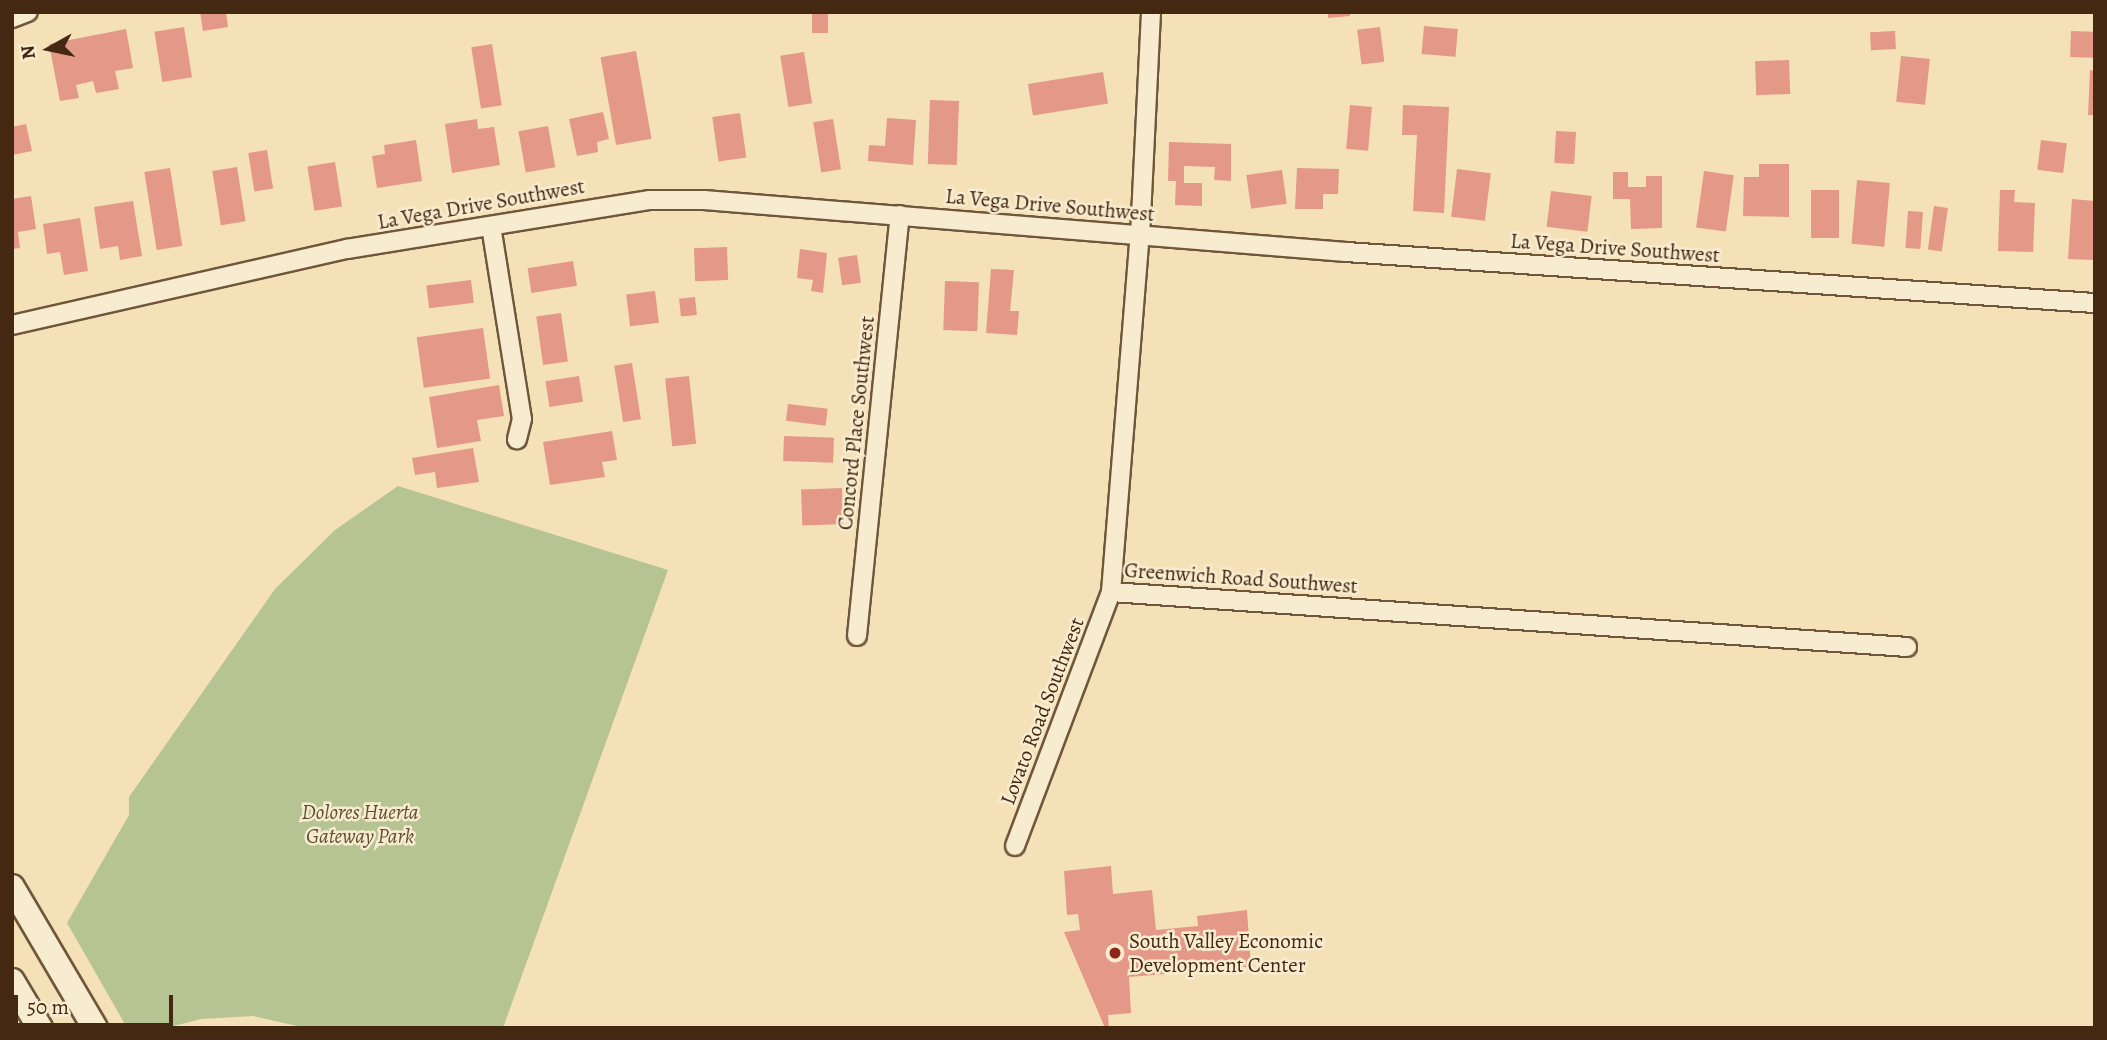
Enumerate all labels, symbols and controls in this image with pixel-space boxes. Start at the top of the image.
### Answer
north arrow [14,14,84,84]
text: N [14,43,42,61]
street label: La Vega Drive Southwest [375,173,587,235]
street label: La Vega Drive Southwest [944,183,1156,227]
street label: La Vega Drive Southwest [1509,228,1721,268]
street label: Concord Place Southwest [832,315,880,531]
street label: Greenwich Road Southwest [1124,557,1358,599]
street label: Lovato Road Southwest [995,614,1089,808]
park label: Dolores Huerta Gateway Park [301,799,419,849]
place label: South Valley Economic Development Center [1129,928,1323,978]
marker: South Valley Economic Development Center [1107,945,1123,961]
scale bar [18,981,177,1025]
text: 50 m [27,993,69,1021]

